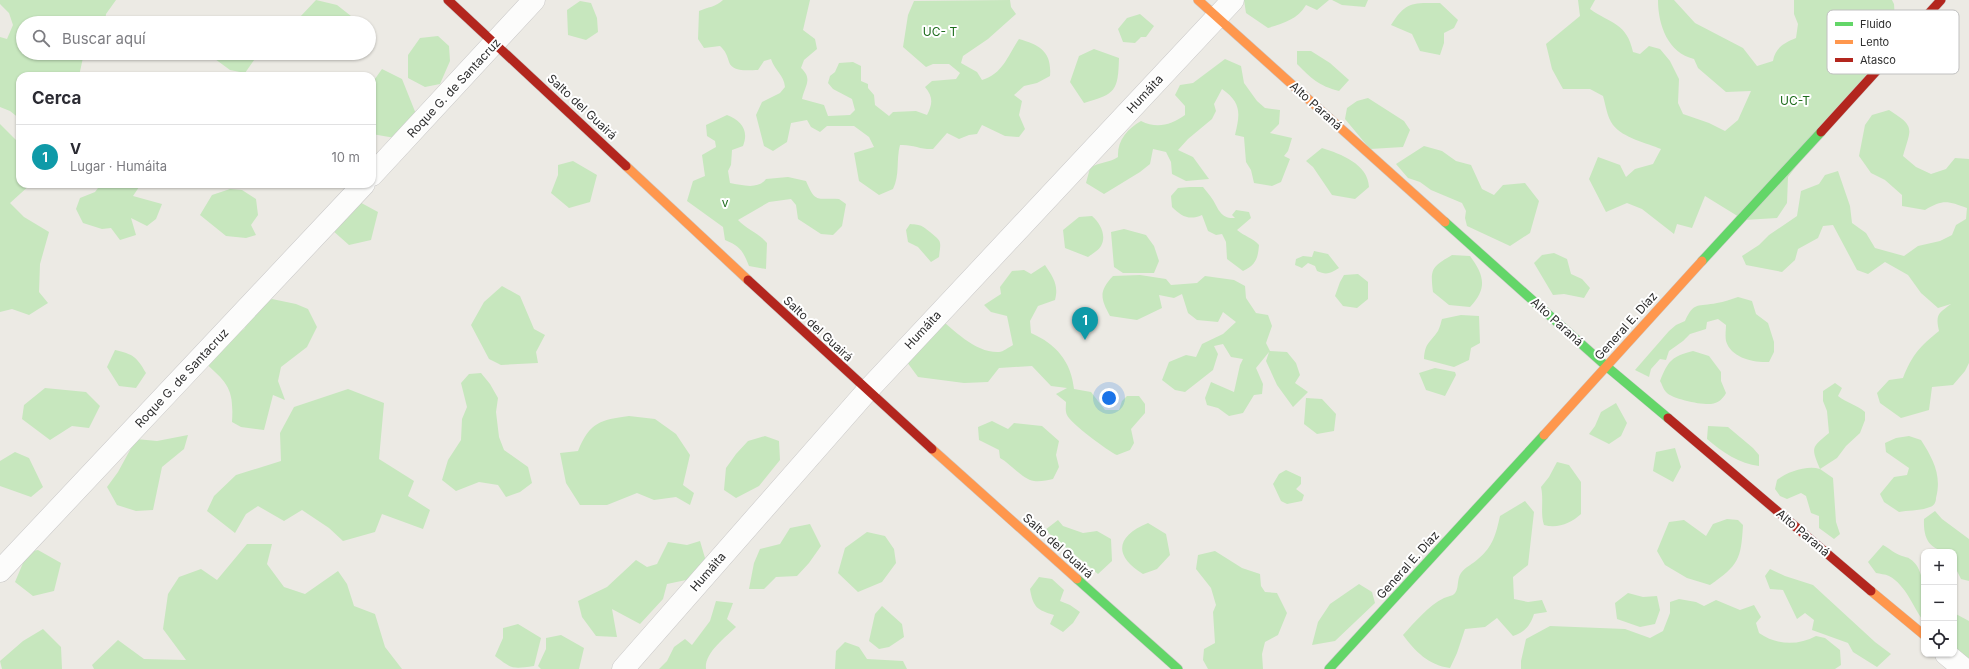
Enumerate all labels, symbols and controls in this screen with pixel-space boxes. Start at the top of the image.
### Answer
legend [1827,10,1959,74]
search box [16,16,376,60]
text: Fluido [1860,17,1892,31]
park label: UC- T [923,24,957,39]
icon: search [30,27,52,49]
text: Buscar aquí [62,29,146,48]
street label: Roque G. de Santacruz [404,35,504,140]
text: Lento [1860,35,1890,49]
text: Atasco [1860,53,1896,67]
street label: Salto del Guairá [545,71,620,143]
street label: Humáita [1123,71,1166,116]
street label: Alto Paraná [1287,78,1346,133]
text: Cerca [32,88,81,108]
park label: UC-T [1780,93,1810,108]
text: V [70,139,81,158]
text: 1 [42,149,48,165]
text: 10 m [331,149,360,165]
text: Lugar · Humáita [70,158,167,174]
park label: v [722,195,729,210]
street label: General E. Díaz [1591,288,1660,363]
street label: Salto del Guairá [781,293,856,365]
street label: Alto Paraná [1528,294,1587,349]
street label: Humáita [901,307,944,352]
pin: 1 [1072,307,1098,340]
street label: Roque G. de Santacruz [132,325,232,430]
your location [1099,388,1119,408]
street label: Alto Paraná [1774,506,1833,559]
street label: Salto del Guairá [1020,510,1097,581]
street label: General E. Díaz [1373,527,1442,602]
street label: Humáita [687,549,729,594]
map controls [1921,549,1957,657]
button: + [1921,549,1957,585]
button: − [1921,585,1957,621]
button: locate [1921,621,1957,657]

